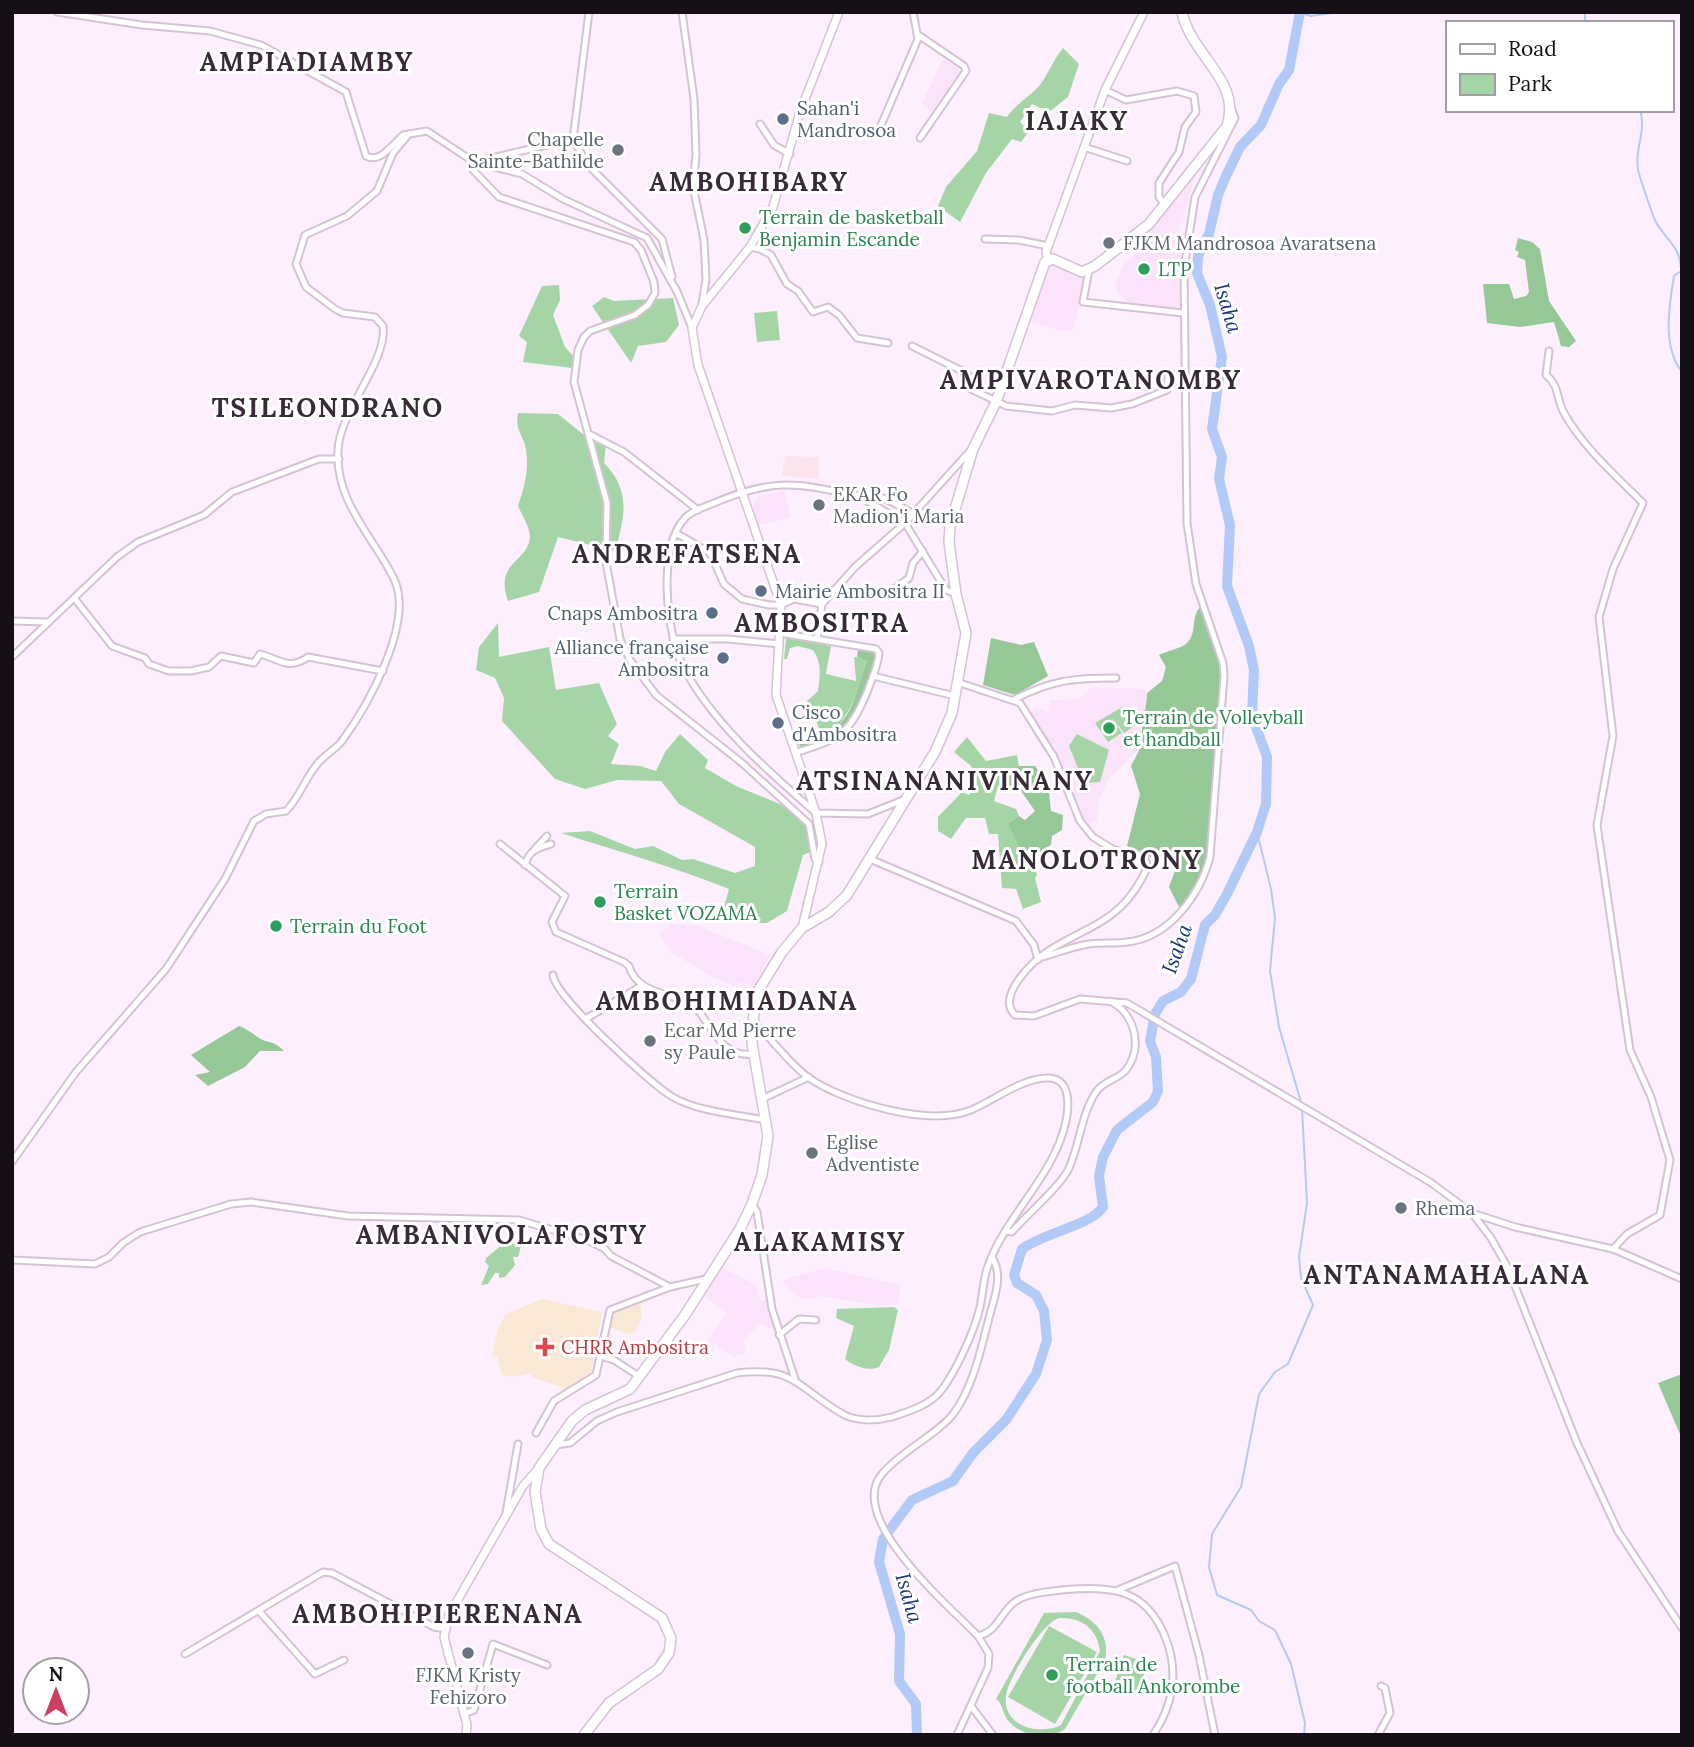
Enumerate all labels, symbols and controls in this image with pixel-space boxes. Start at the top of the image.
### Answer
legend [1446,21,1673,112]
text: Road [1508,35,1557,62]
district label: AMPIADIAMBY [200,45,414,78]
text: Park [1508,70,1552,97]
place label: Sahan'i Mandrosoa [797,96,896,142]
district label: IAJAKY [1025,104,1129,137]
marker: Sahan'i Mandrosoa [775,111,791,127]
place label: Chapelle Sainte-Bathilde [468,127,604,173]
marker: Chapelle Sainte-Bathilde [610,142,626,158]
district label: AMBOHIBARY [649,165,849,198]
place label: Terrain de basketball Benjamin Escande [759,205,944,251]
marker: Terrain de basketball Benjamin Escande [737,220,753,236]
place label: FJKM Mandrosoa Avaratsena [1123,231,1376,255]
marker: FJKM Mandrosoa Avaratsena [1101,235,1117,251]
place label: LTP [1158,257,1192,281]
marker: LTP [1136,261,1152,277]
water label: Isaha [1208,280,1249,337]
district label: AMPIVAROTANOMBY [940,363,1242,396]
district label: TSILEONDRANO [212,391,444,424]
place label: EKAR Fo Madion'i Maria [833,482,964,528]
marker: EKAR Fo Madion'i Maria [811,497,827,513]
district label: ANDREFATSENA [572,537,802,570]
place label: Mairie Ambositra II [775,579,945,603]
marker: Mairie Ambositra II [753,583,769,599]
place label: Cnaps Ambositra [548,601,698,625]
marker: Cnaps Ambositra [704,605,720,621]
district label: AMBOSITRA [734,606,910,639]
place label: Alliance française Ambositra [554,635,709,681]
marker: Alliance française Ambositra [715,650,731,666]
place label: Cisco d'Ambositra [792,700,897,746]
place label: Terrain de Volleyball et handball [1123,705,1304,751]
marker: Cisco d'Ambositra [770,715,786,731]
marker: Terrain de Volleyball et handball [1101,720,1117,736]
district label: ATSINANANIVINANY [796,764,1094,797]
district label: MANOLOTRONY [971,843,1203,876]
place label: Terrain Basket VOZAMA [614,879,758,925]
marker: Terrain Basket VOZAMA [592,894,608,910]
place label: Terrain du Foot [290,914,428,938]
marker: Terrain du Foot [268,918,284,934]
water label: Isaha [1155,920,1198,977]
district label: AMBOHIMIADANA [596,984,858,1017]
place label: Ecar Md Pierre sy Paule [664,1018,796,1064]
marker: Ecar Md Pierre sy Paule [642,1033,658,1049]
place label: Eglise Adventiste [825,1130,919,1176]
marker: Eglise Adventiste [804,1145,820,1161]
place label: Rhema [1415,1196,1476,1220]
marker: Rhema [1393,1200,1409,1216]
district label: AMBANIVOLAFOSTY [356,1218,648,1251]
district label: ALAKAMISY [734,1225,906,1258]
district label: ANTANAMAHALANA [1304,1258,1590,1291]
place label: CHRR Ambositra [561,1335,709,1359]
marker: CHRR Ambositra [535,1337,555,1357]
water label: Isaha [890,1570,930,1626]
district label: AMBOHIPIERENANA [292,1597,584,1630]
marker: FJKM Kristy Fehizoro [460,1645,476,1661]
place label: Terrain de football Ankorombe [1066,1652,1240,1698]
north arrow [21,1656,91,1726]
text: N [49,1662,64,1686]
place label: FJKM Kristy Fehizoro [415,1663,521,1709]
marker: Terrain de football Ankorombe [1044,1667,1060,1683]

